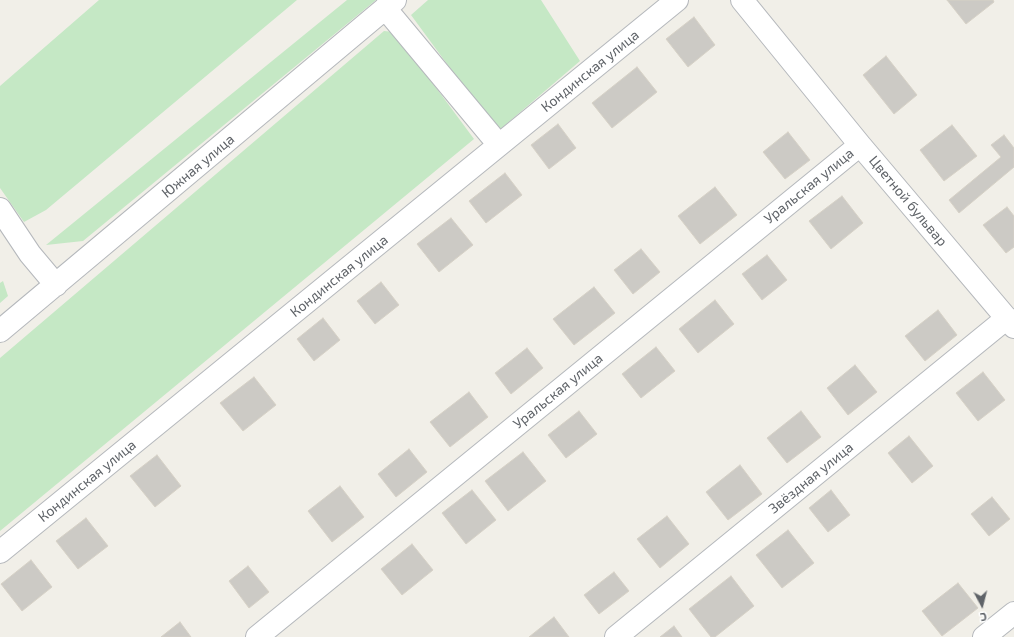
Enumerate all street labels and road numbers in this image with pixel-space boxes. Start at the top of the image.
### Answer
street label: Кондинская улица [538,26,642,116]
street label: Южная улица [158,131,238,201]
street label: Уральская улица [761,145,857,227]
street label: Цветной бульвар [865,152,951,250]
street label: Кондинская улица [287,231,391,321]
street label: Уральская улица [510,350,606,432]
street label: Кондинская улица [35,436,139,526]
street label: Звёздная улица [765,439,857,517]

